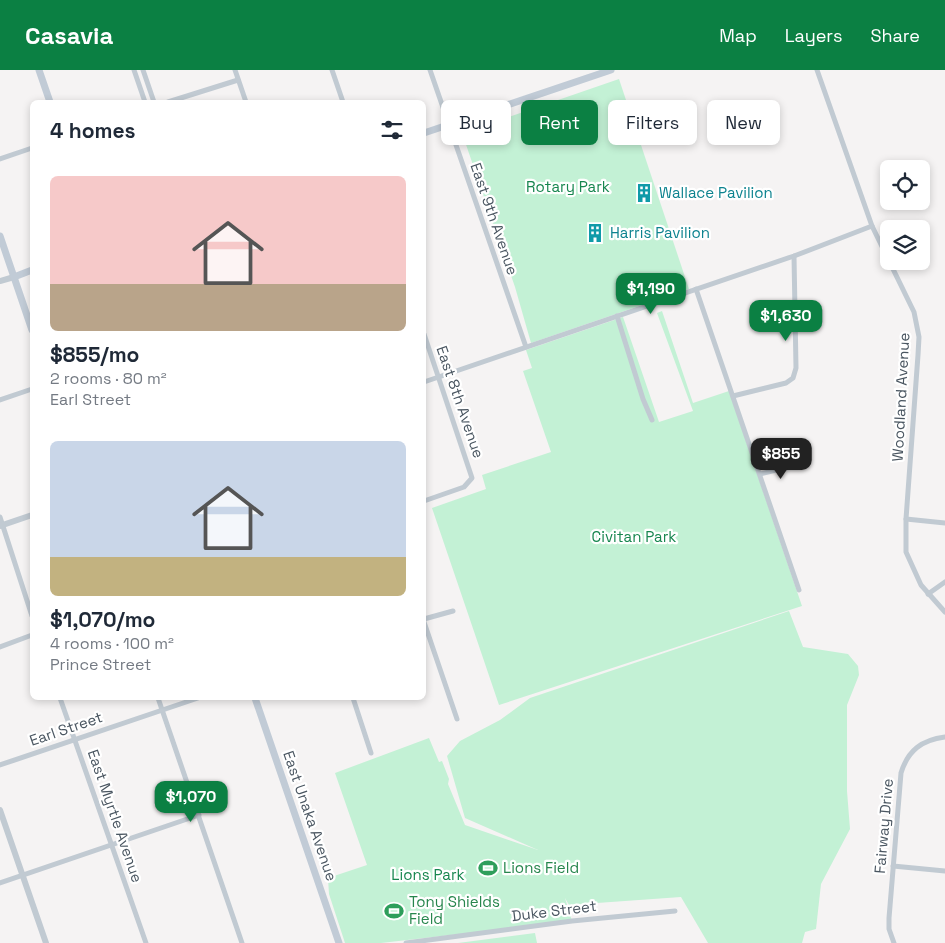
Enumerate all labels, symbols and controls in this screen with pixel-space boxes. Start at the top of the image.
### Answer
text: Casavia [25,20,113,51]
text: Map [719,24,757,47]
text: Layers [785,24,842,47]
text: Share [870,24,920,47]
chip: Buy [441,100,511,145]
chip: Rent [521,100,598,145]
chip: Filters [608,100,697,145]
chip: New [707,100,780,145]
icon: filters [378,116,406,144]
text: 4 homes [50,117,136,144]
street label: East 9th Avenue [466,160,523,278]
map controls [880,160,930,270]
button: locate [880,160,930,210]
park label: Rotary Park [526,177,610,196]
building icon: Wallace Pavilion [633,182,655,204]
place label: Wallace Pavilion [659,183,773,202]
icon: home [183,208,273,298]
button: layers [880,220,930,270]
building icon: Harris Pavilion [584,222,606,244]
place label: Harris Pavilion [610,223,710,242]
pin: $1,190 [610,272,692,315]
text: $1,190 [627,278,675,299]
pin: $1,630 [745,300,827,342]
text: $1,630 [760,305,812,326]
street label: Woodland Avenue [888,332,913,462]
text: $855/mo [50,341,139,368]
street label: East 8th Avenue [432,343,489,461]
text: 2 rooms · 80 m² [50,368,167,389]
text: Earl Street [50,389,131,410]
pin: $855 [751,438,811,480]
text: $855 [762,443,800,464]
icon: home [183,473,273,563]
park label: Civitan Park [592,527,676,546]
text: $1,070/mo [50,606,155,633]
text: 4 rooms · 100 m² [50,633,174,654]
text: Prince Street [50,654,151,675]
street label: Earl Street [27,707,105,750]
street label: East Myrtle Avenue [84,747,147,885]
street label: East Unaka Avenue [279,748,342,884]
street label: Fairway Drive [870,778,897,874]
pin: $1,070 [150,780,232,823]
text: $1,070 [166,786,216,807]
sports icon: Lions Field [477,857,499,879]
place label: Lions Field [503,858,579,877]
park label: Lions Park [391,865,465,884]
place label: Tony Shields Field [409,892,500,928]
street label: Duke Street [510,896,598,925]
sports icon: Tony Shields Field [383,900,405,922]

